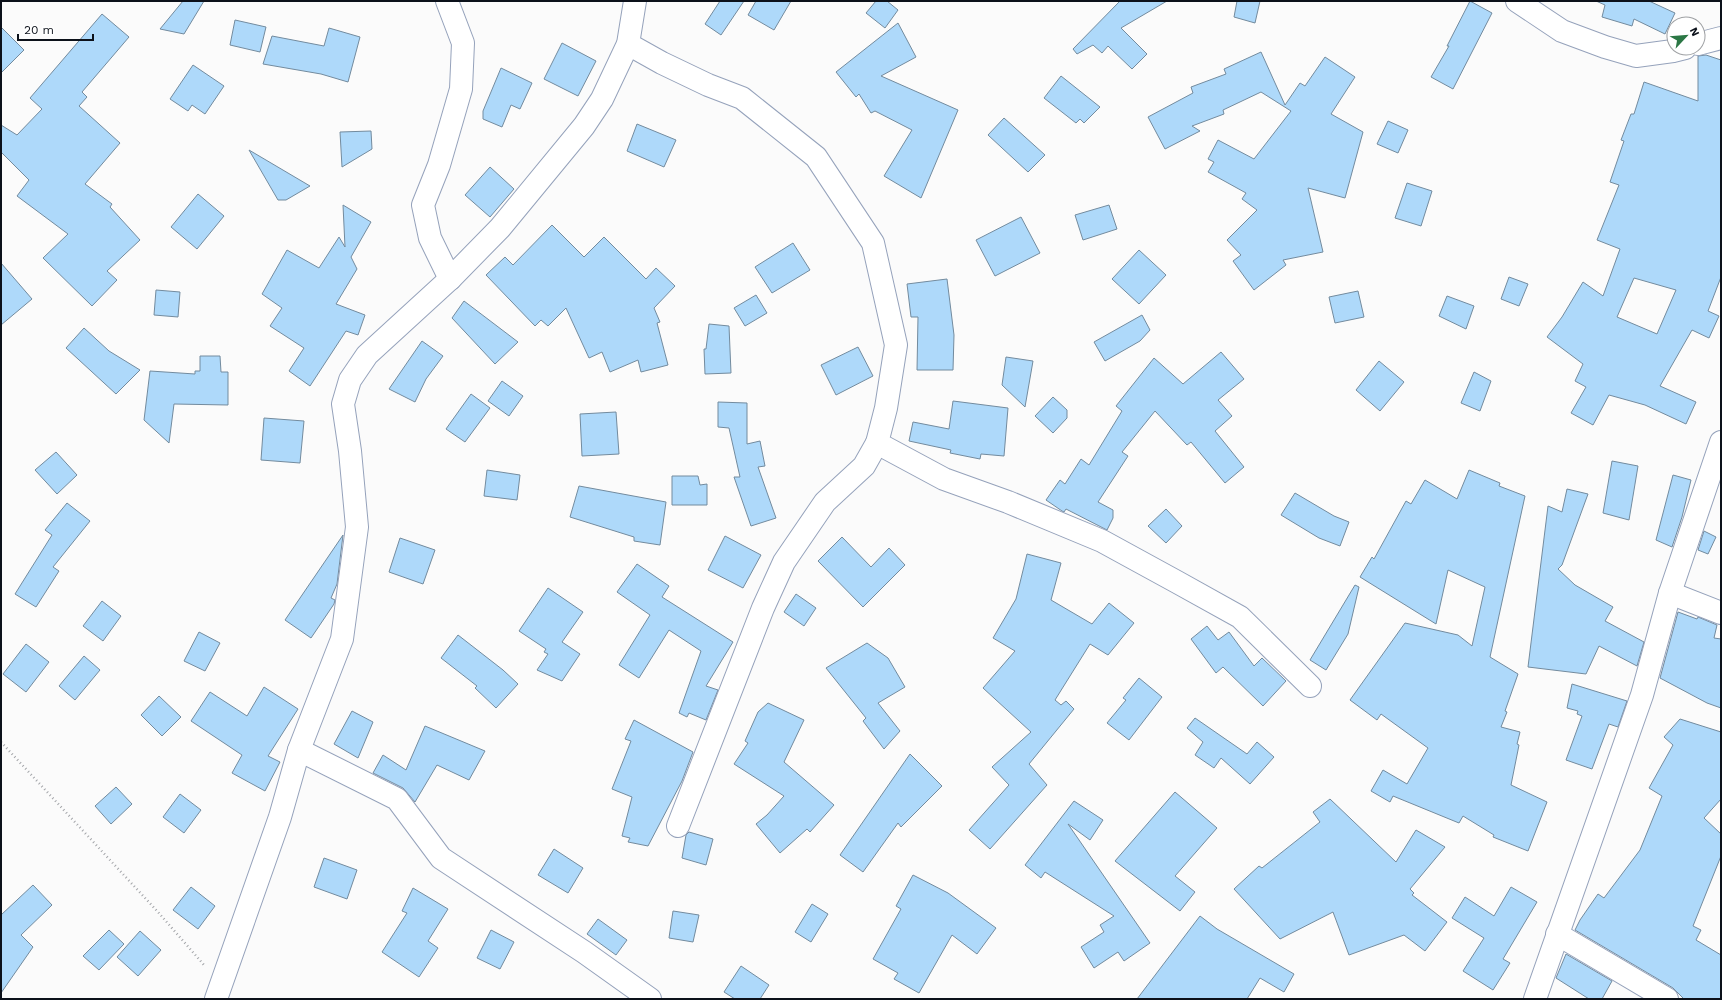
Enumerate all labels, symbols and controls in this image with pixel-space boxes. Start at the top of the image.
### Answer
scale bar [18,16,93,42]
north arrow [1666,16,1706,56]
text: 20 m [24,23,54,37]
text: N [1687,25,1702,38]

